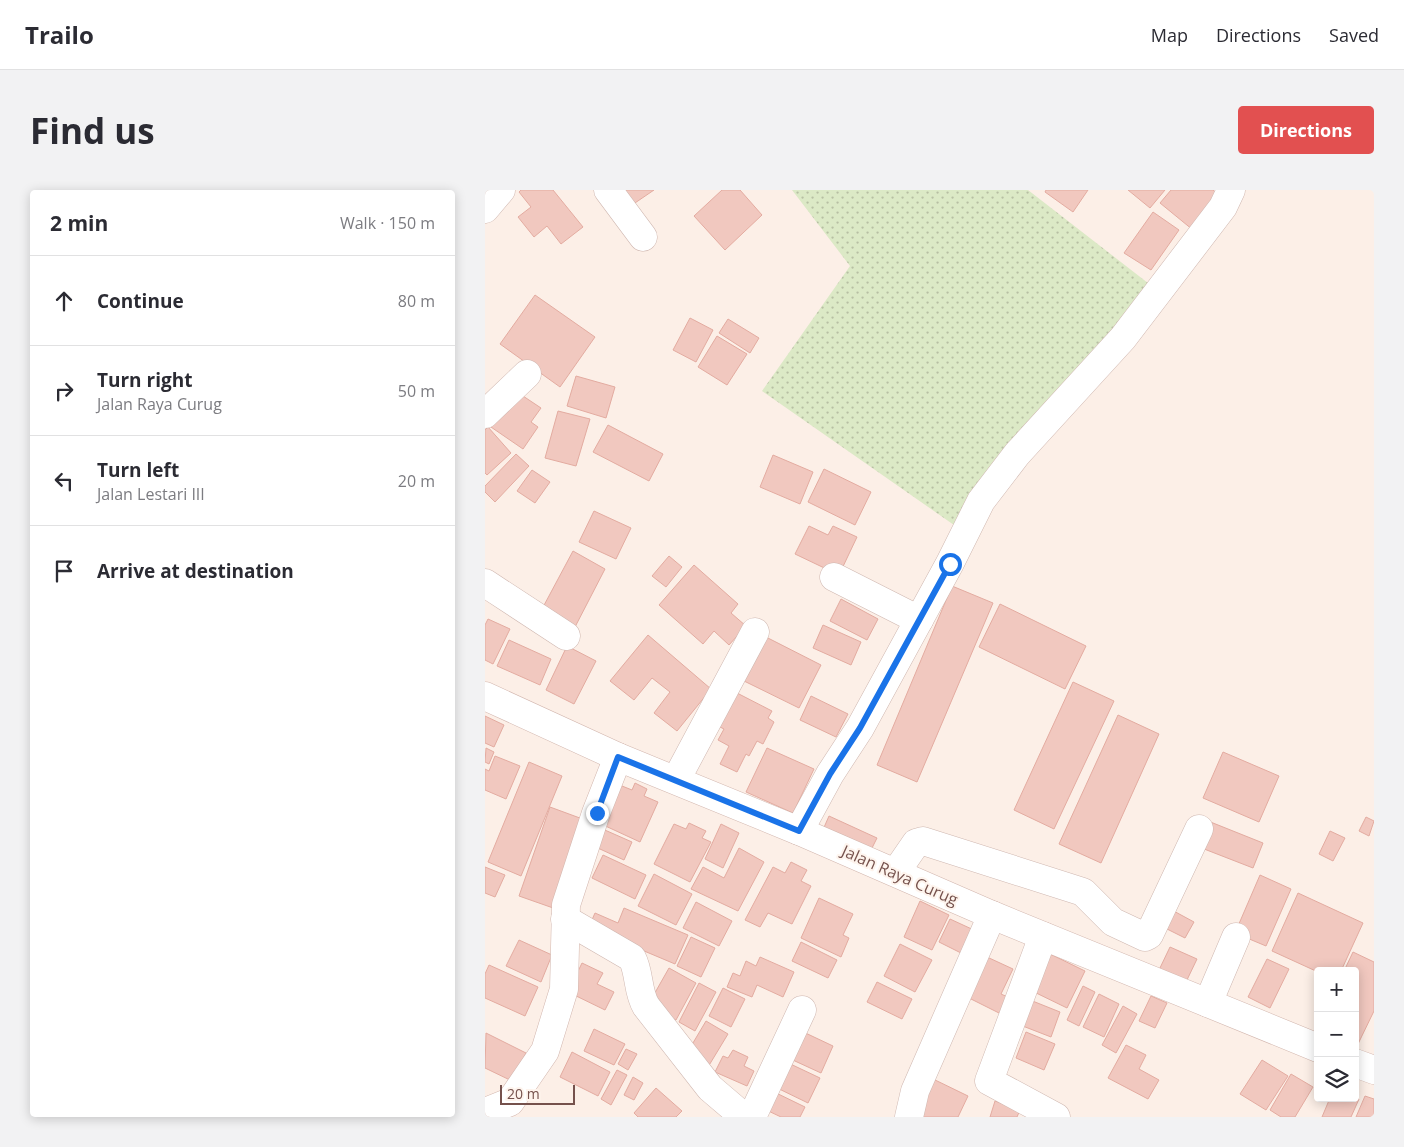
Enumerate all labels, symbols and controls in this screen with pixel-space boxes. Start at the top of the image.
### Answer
text: Trailo [25,18,94,51]
text: Map [1151,23,1188,47]
text: Directions [1216,23,1301,47]
text: Saved [1329,23,1379,47]
button: Directions [1238,106,1374,154]
text: Find us [30,107,155,154]
text: 2 min [50,209,108,237]
text: Walk · 150 m [340,212,435,234]
icon: ahead [50,287,78,315]
text: Continue [97,288,184,314]
text: 80 m [398,290,435,312]
text: Turn right [97,367,192,393]
icon: right [50,377,78,405]
text: 50 m [398,380,435,402]
text: Jalan Raya Curug [97,393,222,415]
text: Turn left [97,457,179,483]
icon: left [50,467,78,495]
text: 20 m [398,470,435,492]
text: Jalan Lestari III [97,483,205,505]
route start [939,553,962,576]
icon: arrive [50,557,78,585]
text: Arrive at destination [97,558,294,584]
route end [586,802,609,825]
street label: Jalan Raya Curug [837,839,962,911]
map controls [1314,967,1359,1102]
button: + [1314,967,1359,1012]
button: − [1314,1012,1359,1057]
button: layers [1314,1057,1359,1102]
scale bar [500,1082,575,1105]
text: 20 m [507,1084,540,1103]

